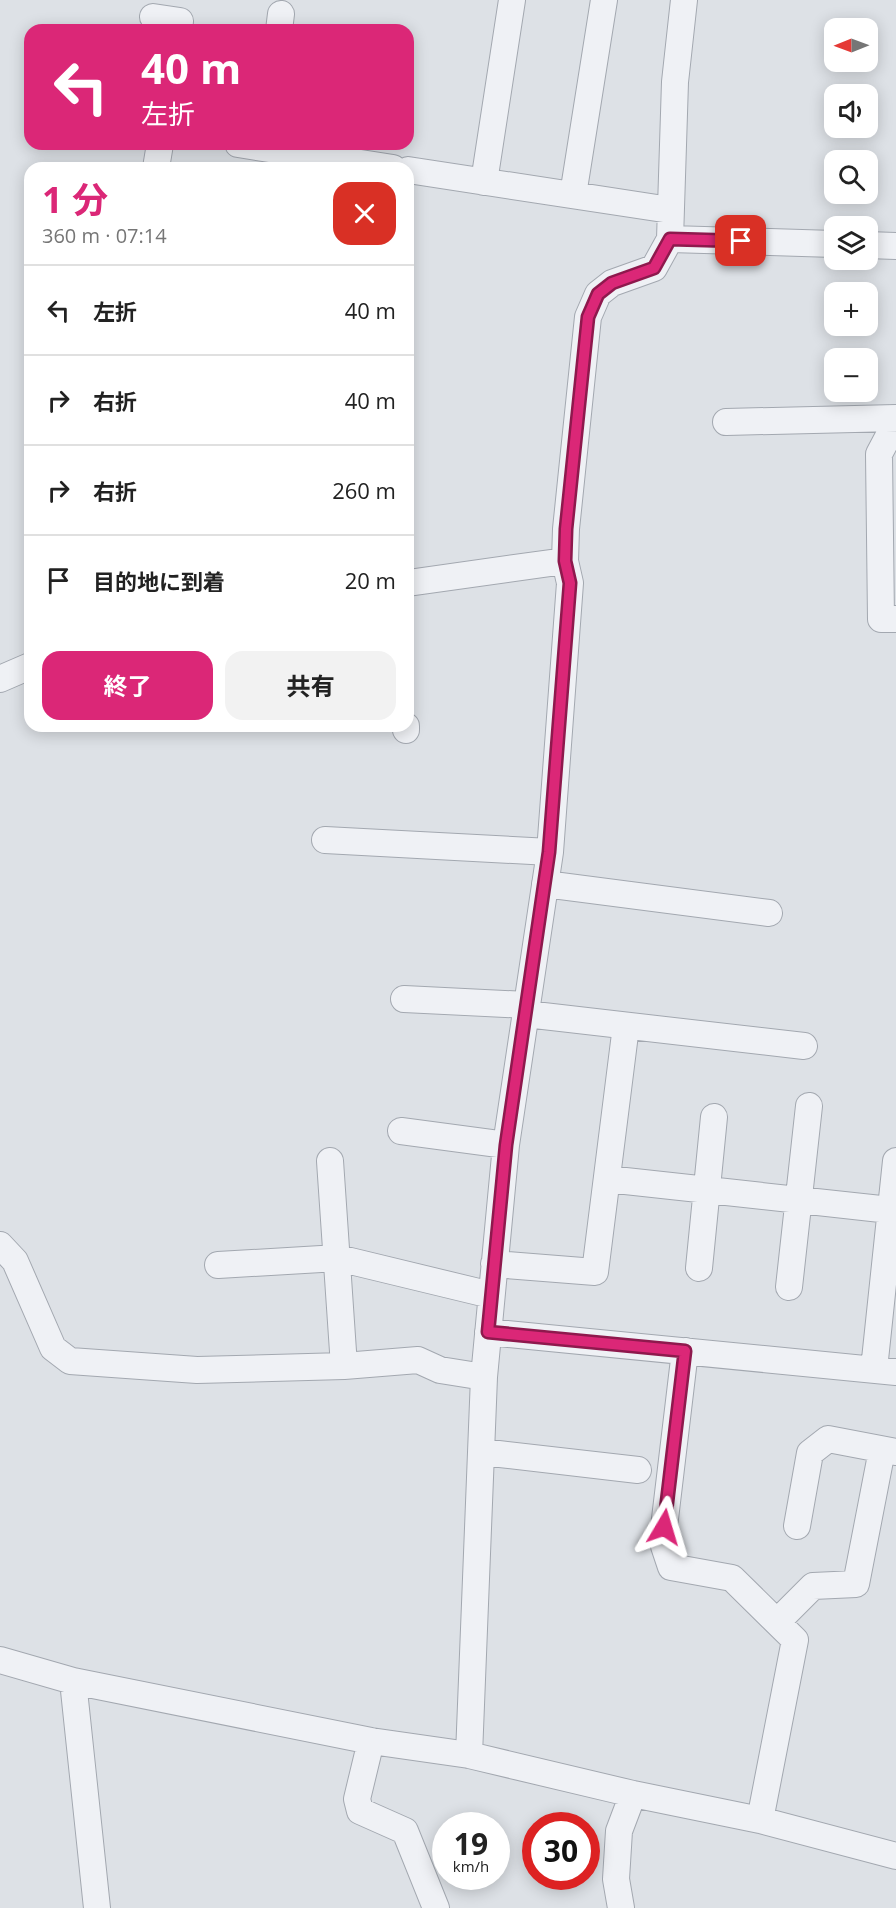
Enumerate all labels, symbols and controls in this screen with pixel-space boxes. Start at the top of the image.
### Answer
north arrow [824,18,878,72]
map controls [824,18,878,402]
text: 40 m [141,39,241,96]
icon: left [42,48,120,126]
button: sound [824,84,878,138]
text: 左折 [141,95,195,132]
button: search [824,150,878,204]
text: 1 分 [42,175,108,224]
button: close [333,182,396,245]
pin [715,215,766,266]
button: layers [824,216,878,270]
text: 360 m · 07:14 [42,222,167,249]
icon: arrive [724,224,757,257]
button: + [824,282,878,336]
icon: left [42,294,75,327]
text: 40 m [345,295,396,325]
text: 左折 [93,296,137,326]
button: − [824,348,878,402]
icon: right [42,384,75,417]
text: 40 m [345,385,396,415]
text: 右折 [93,386,137,416]
icon: right [42,474,75,507]
text: 260 m [332,475,396,505]
text: 右折 [93,476,137,506]
icon: arrive [42,564,75,597]
text: 20 m [345,565,396,595]
text: 目的地に到着 [93,566,225,596]
button: 終了 [42,651,213,720]
button: 共有 [225,651,396,720]
position arrow [632,1495,696,1559]
speed limit sign: 30 [522,1812,600,1890]
text: 19 [454,1823,488,1864]
text: km/h [453,1856,489,1876]

